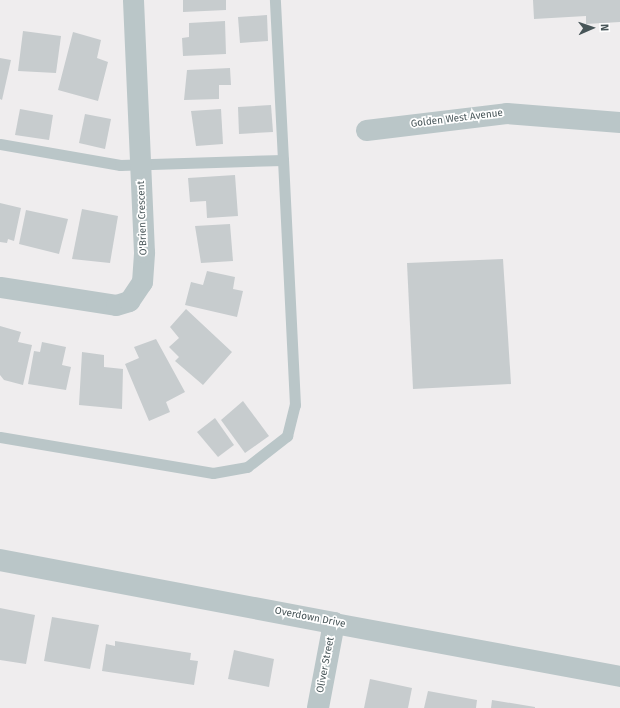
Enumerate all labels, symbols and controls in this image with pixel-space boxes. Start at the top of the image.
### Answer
north arrow [572,8,612,48]
text: N [598,24,611,31]
street label: Golden West Avenue [410,107,504,131]
street label: O'Brien Crescent [136,181,150,255]
street label: Overdown Drive [274,605,346,631]
street label: Oliver Street [315,636,337,694]

